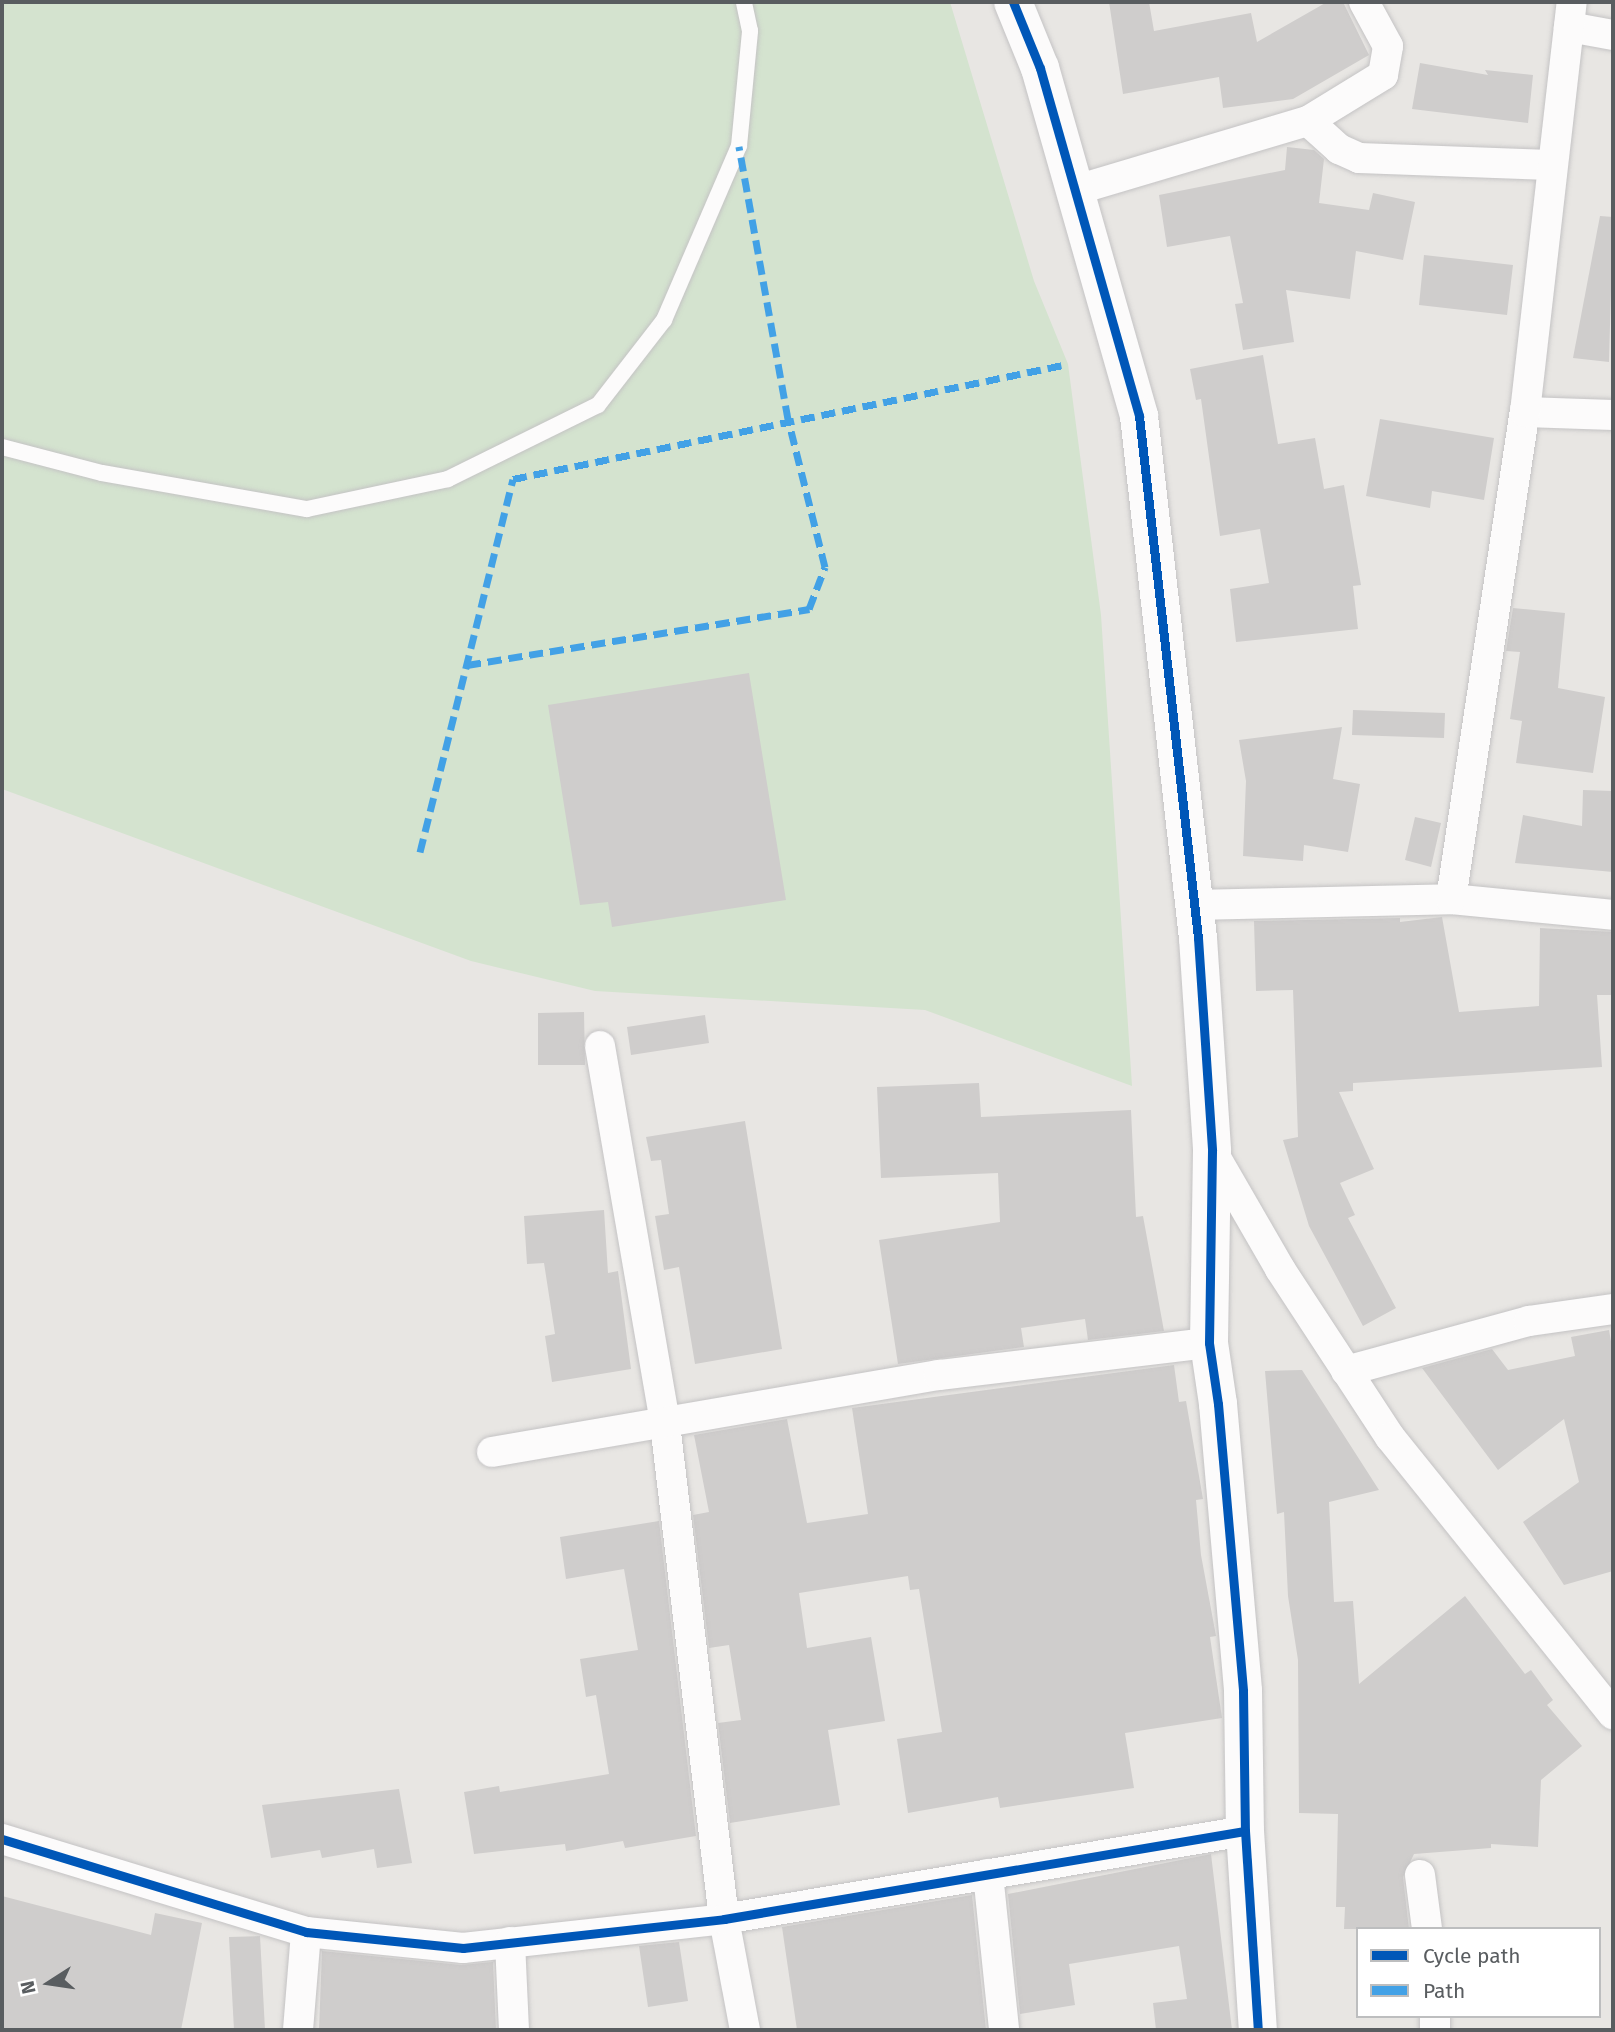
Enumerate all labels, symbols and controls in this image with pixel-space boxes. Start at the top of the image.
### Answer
legend [1356,1927,1601,2018]
text: Cycle path [1423,1943,1521,1969]
north arrow [14,1948,84,2018]
text: Path [1423,1978,1465,2004]
text: N [15,1979,41,1996]

